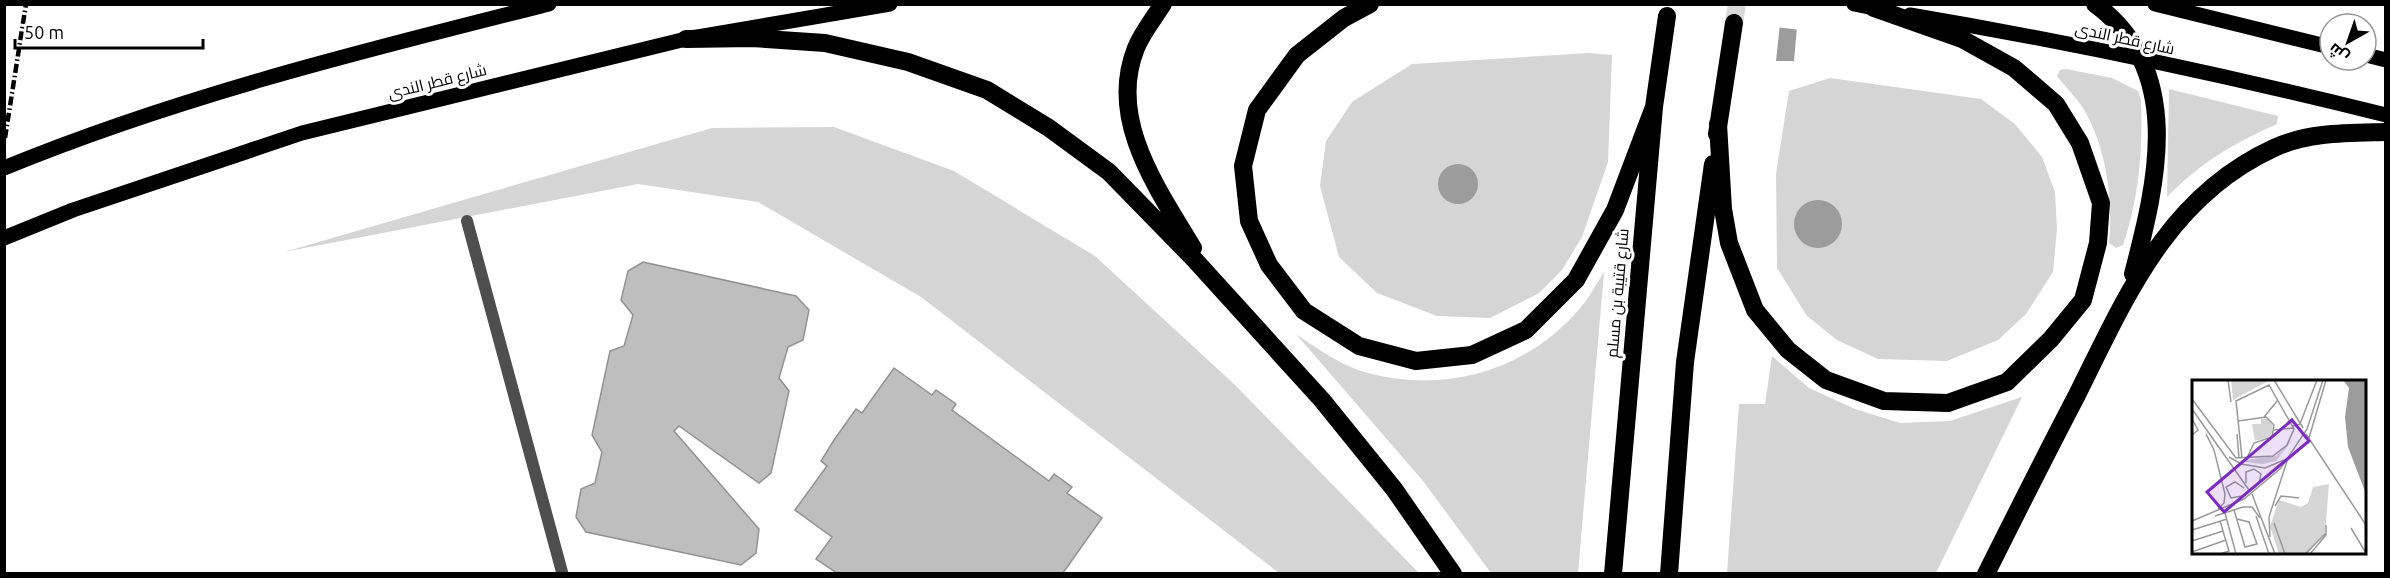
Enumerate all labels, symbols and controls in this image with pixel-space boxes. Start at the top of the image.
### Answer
scale bar [15,12,202,50]
north arrow [2318,12,2378,72]
street label: شارع قطر الندى [2073,19,2176,60]
text: 50 m [24,22,64,42]
text: ش [2325,39,2353,67]
street label: شارع قطر الندى [386,60,489,105]
street label: شارع قتيبة بن مسلم [1602,227,1635,359]
inset map [2192,380,2366,554]

